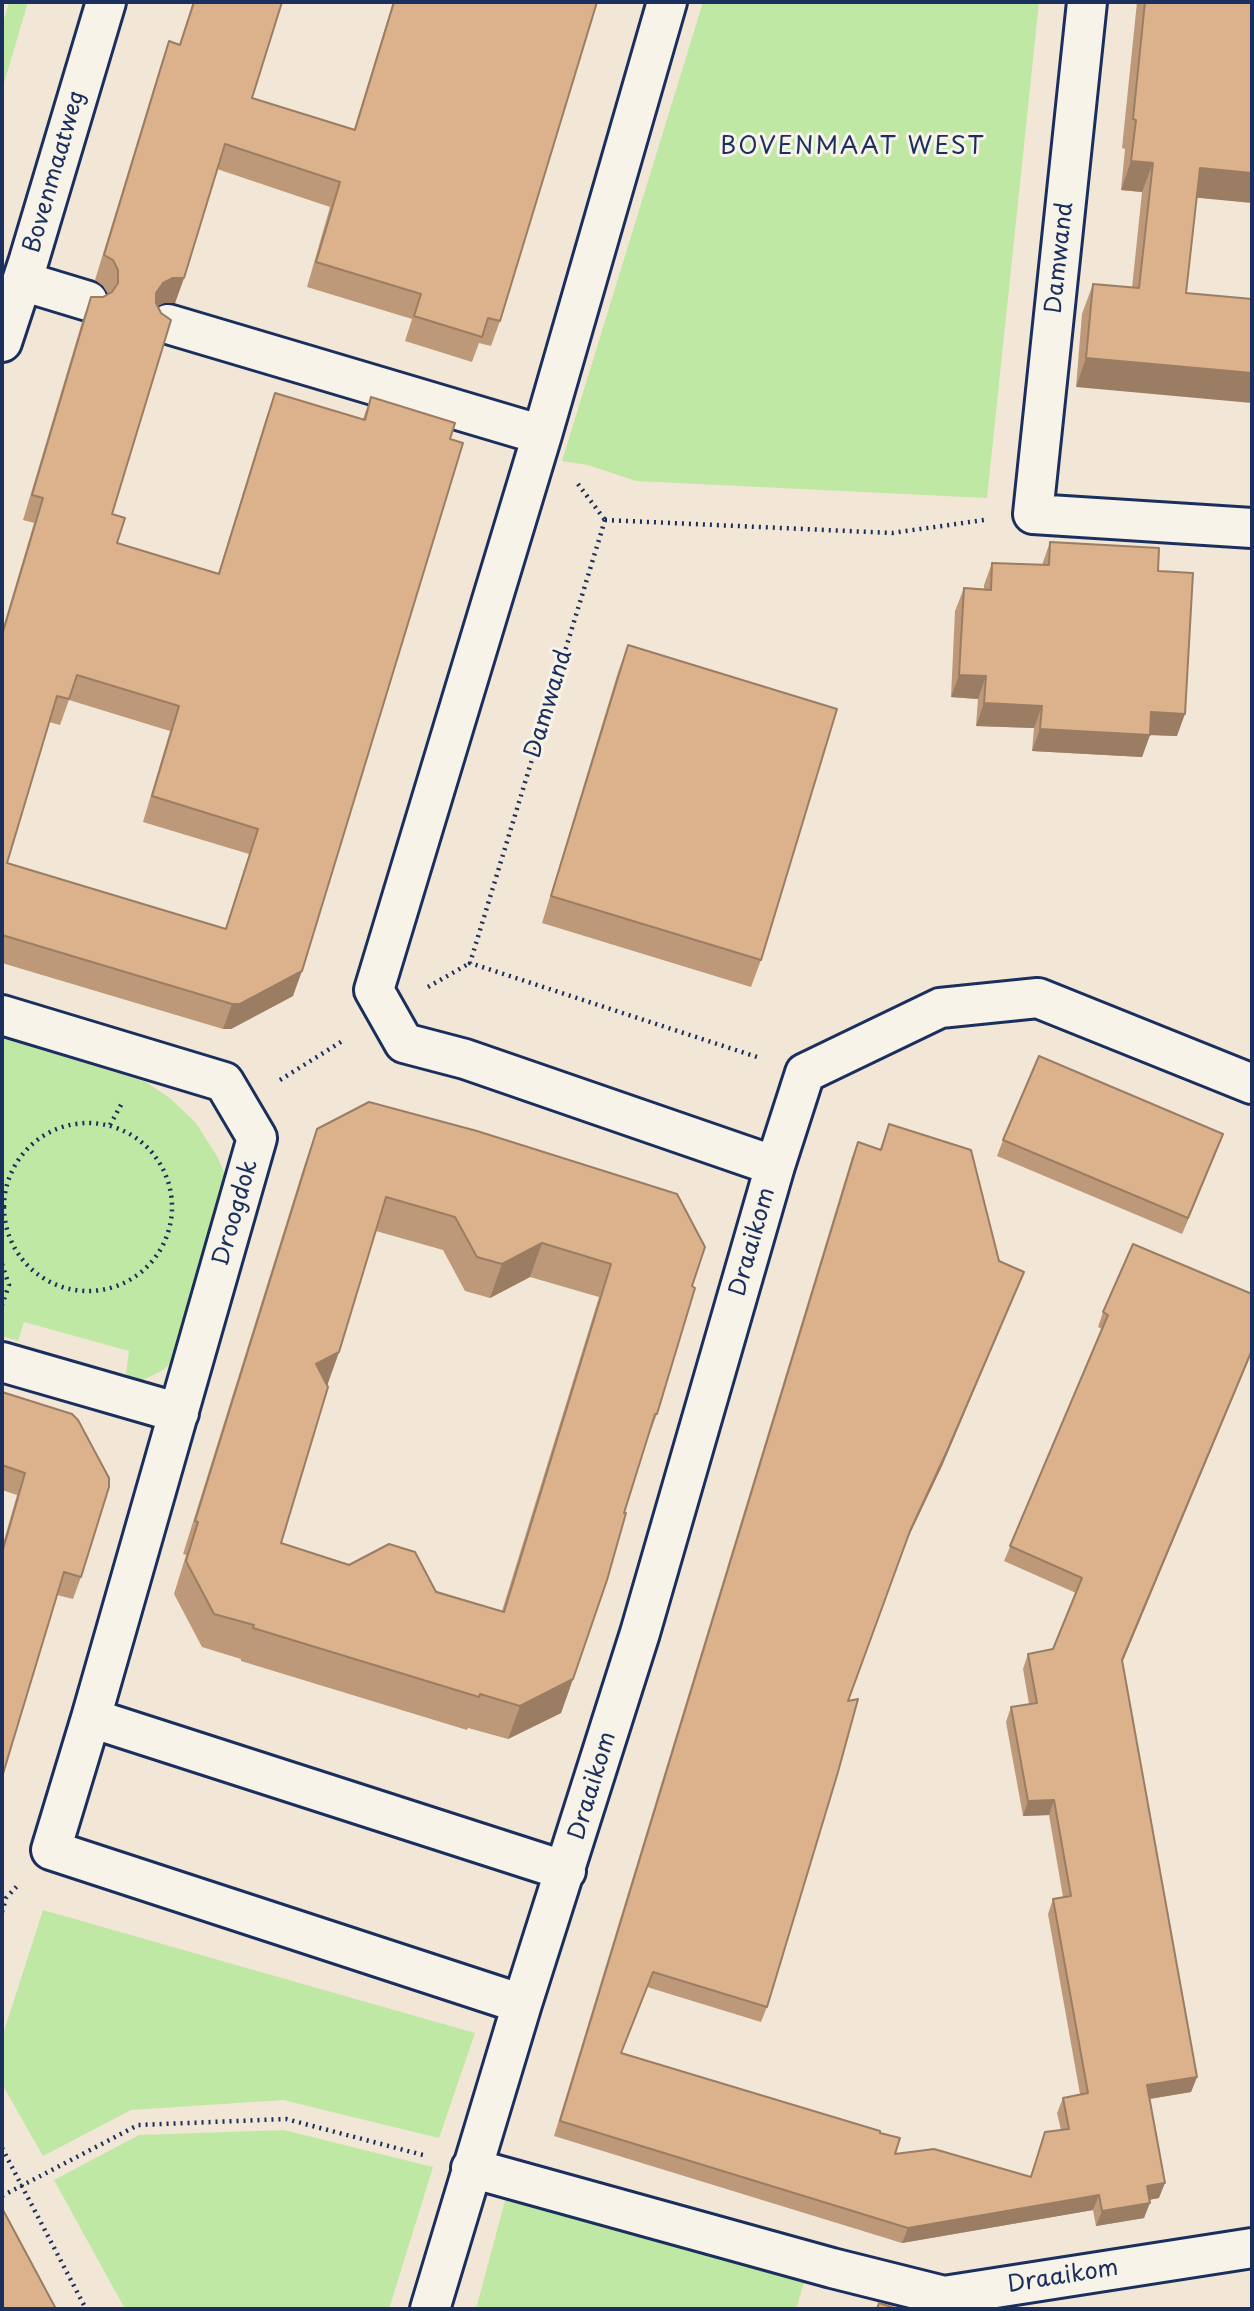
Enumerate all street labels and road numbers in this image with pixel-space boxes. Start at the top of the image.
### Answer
street label: Bovenmaatweg [19,88,91,256]
street label: Damwand [1040,201,1080,315]
street label: Damwand [519,647,579,761]
street label: Droogdok [208,1157,264,1269]
street label: Draaikom [724,1184,782,1300]
street label: Draaikom [563,1729,623,1843]
street label: Draaikom [1006,2255,1120,2299]

